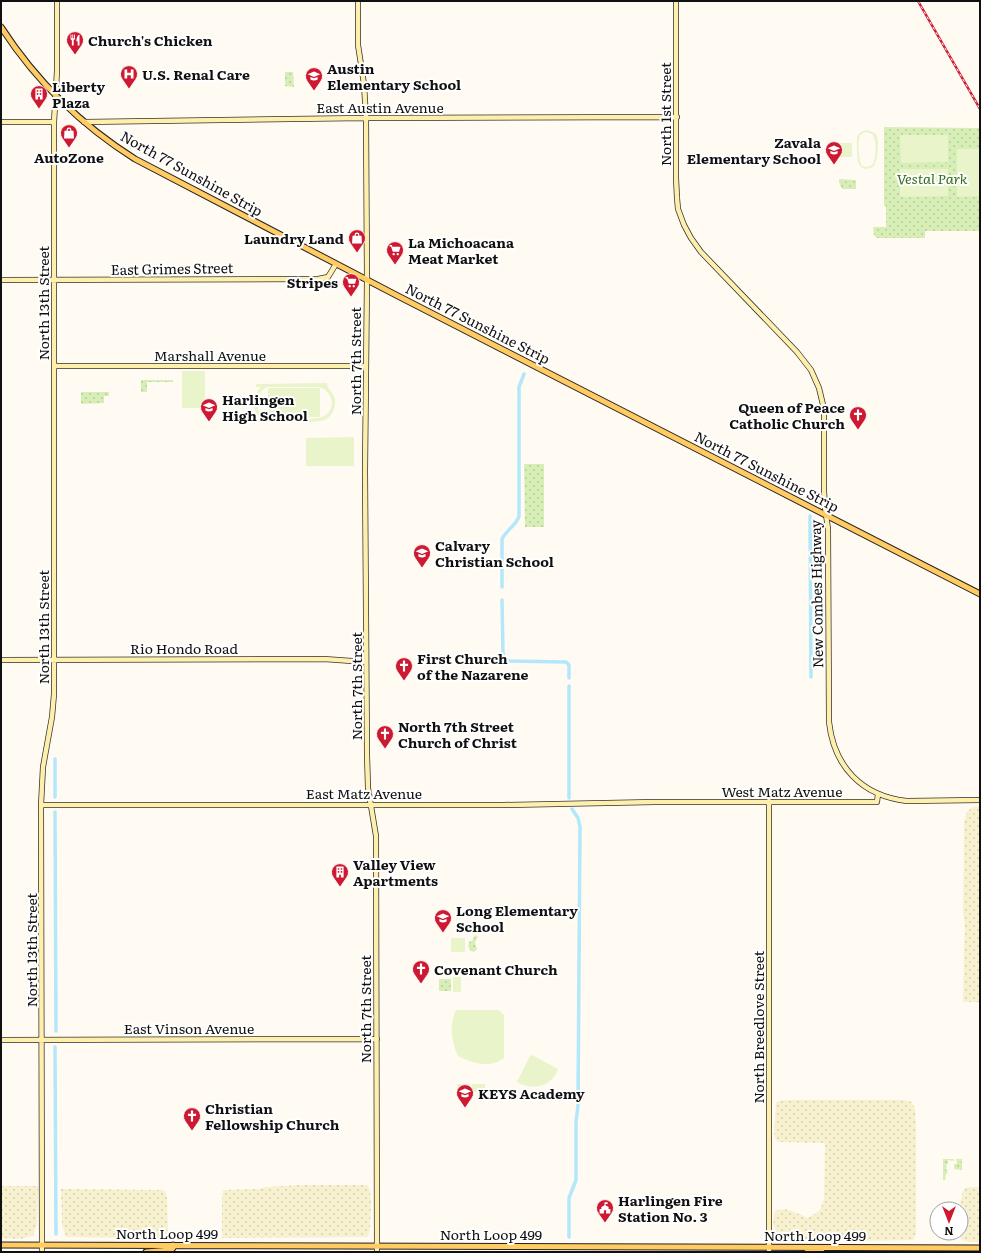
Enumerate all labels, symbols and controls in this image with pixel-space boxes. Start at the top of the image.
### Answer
restaurant icon: Church's Chicken [65,30,85,55]
place label: Church's Chicken [88,30,213,50]
place label: Austin Elementary School [327,58,461,94]
street label: North 1st Street [655,62,675,166]
hospital icon: U.S. Renal Care [119,64,139,89]
place label: U.S. Renal Care [142,64,250,84]
school or university icon: Austin Elementary School [304,66,324,91]
place label: Liberty Plaza [52,76,105,112]
building icon: Liberty Plaza [29,84,49,109]
street label: East Austin Avenue [316,97,444,117]
shop icon: AutoZone [59,123,79,148]
street label: North 77 Sunshine Strip [117,126,267,220]
place label: Zavala Elementary School [687,132,822,168]
school or university icon: Zavala Elementary School [824,140,844,165]
place label: AutoZone [34,147,104,167]
park label: Vestal Park [897,168,968,188]
place label: Laundry Land [244,228,344,248]
shop icon: Laundry Land [347,228,367,253]
place label: La Michoacana Meat Market [408,232,515,268]
supermarket icon: La Michoacana Meat Market [385,240,405,265]
street label: North 13th Street [33,245,53,360]
street label: East Grimes Street [111,257,234,279]
place label: Stripes [287,272,338,292]
supermarket icon: Stripes [341,272,361,297]
street label: North 77 Sunshine Strip [402,278,554,368]
street label: North 7th Street [345,307,365,415]
street label: Marshall Avenue [154,345,266,365]
place label: Harlingen High School [222,389,308,425]
school or university icon: Harlingen High School [199,397,219,422]
place label: Queen of Peace Catholic Church [729,397,845,433]
church icon: Queen of Peace Catholic Church [848,405,868,430]
street label: North 77 Sunshine Strip [691,426,843,516]
street label: New Combes Highway [805,519,827,668]
place label: Calvary Christian School [435,535,554,571]
school or university icon: Calvary Christian School [412,543,432,568]
street label: North 13th Street [33,569,53,684]
street label: North 7th Street [346,632,366,740]
street label: Rio Hondo Road [130,638,238,658]
place label: First Church of the Nazarene [417,648,529,684]
church icon: First Church of the Nazarene [394,656,414,681]
place label: North 7th Street Church of Christ [398,716,518,752]
church icon: North 7th Street Church of Christ [375,724,395,749]
street label: West Matz Avenue [721,781,843,801]
street label: East Matz Avenue [306,783,422,803]
place label: Valley View Apartments [353,854,438,890]
building icon: Valley View Apartments [330,862,350,887]
street label: North 13th Street [21,892,41,1007]
place label: Long Elementary School [456,900,578,936]
school or university icon: Long Elementary School [433,908,453,933]
street label: North Breedlove Street [748,950,768,1103]
street label: North 7th Street [355,955,375,1063]
church icon: Covenant Church [411,959,431,984]
place label: Covenant Church [434,959,558,979]
street label: East Vinson Avenue [124,1018,254,1038]
school or university icon: KEYS Academy [455,1083,475,1108]
place label: KEYS Academy [478,1083,585,1103]
place label: Christian Fellowship Church [205,1098,340,1134]
church icon: Christian Fellowship Church [182,1106,202,1131]
place label: Harlingen Fire Station No. 3 [618,1190,723,1226]
public building icon: Harlingen Fire Station No. 3 [595,1198,615,1223]
north arrow [929,1201,969,1241]
street label: North Loop 499 [116,1223,218,1243]
street label: North Loop 499 [440,1224,542,1244]
text: N [944,1224,954,1240]
street label: North Loop 499 [764,1225,866,1245]

